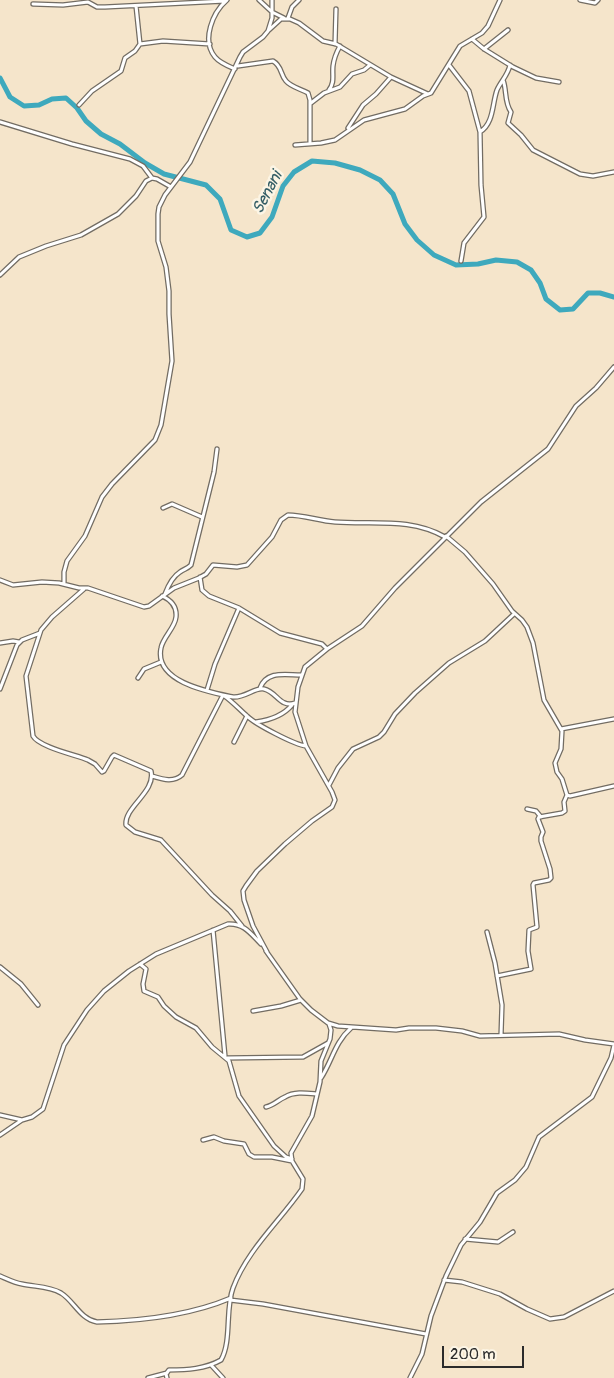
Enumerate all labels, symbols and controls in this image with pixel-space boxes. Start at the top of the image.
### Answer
water label: Senani [249,169,287,217]
scale bar [444,1336,526,1368]
text: 200 m [450,1345,495,1364]

